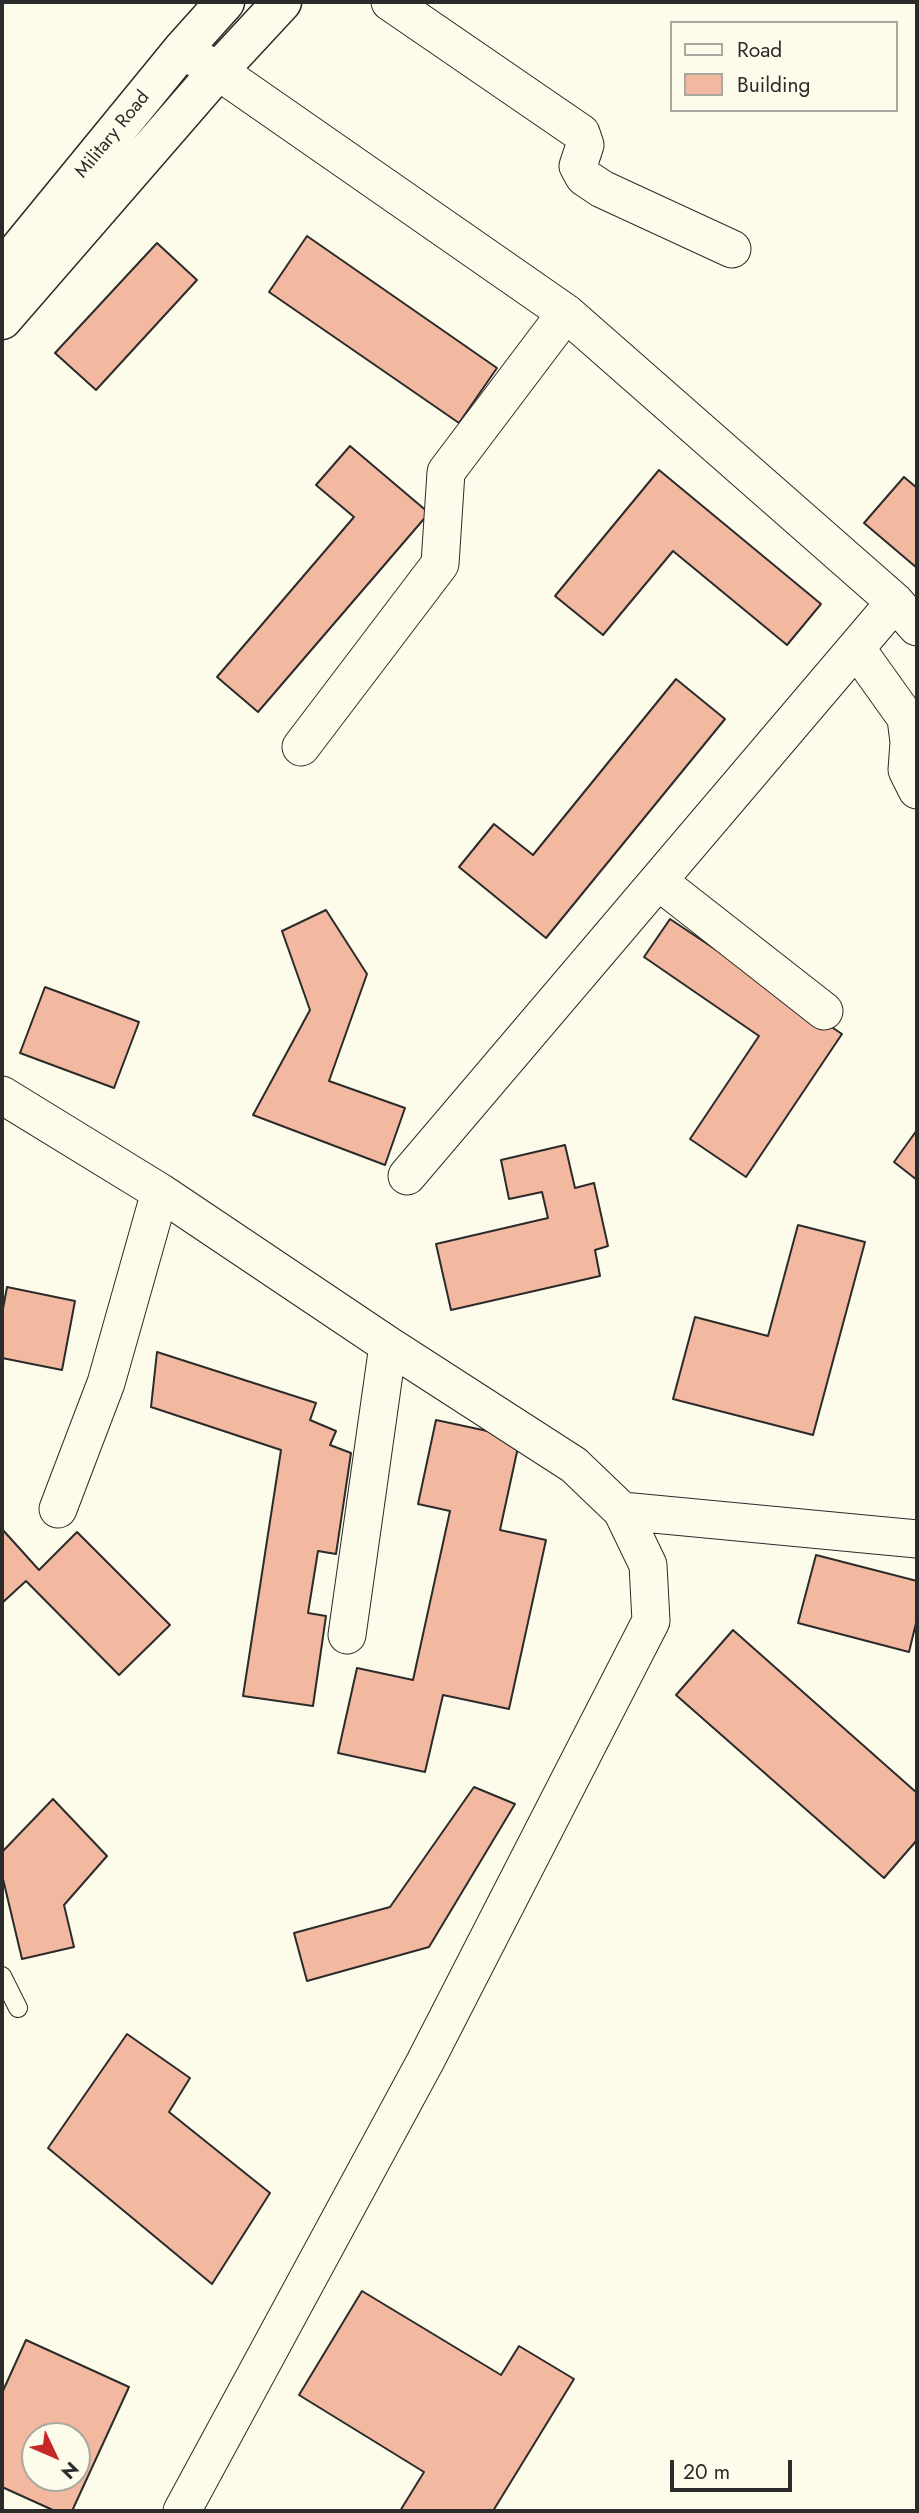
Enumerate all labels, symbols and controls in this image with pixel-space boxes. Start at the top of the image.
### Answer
legend [670,21,898,112]
text: Road [737,35,782,65]
text: Building [737,70,810,100]
street label: Military Road [71,87,155,183]
north arrow [21,2422,91,2492]
scale bar [674,2446,796,2490]
text: N [55,2456,85,2485]
text: 20 m [683,2457,730,2487]

